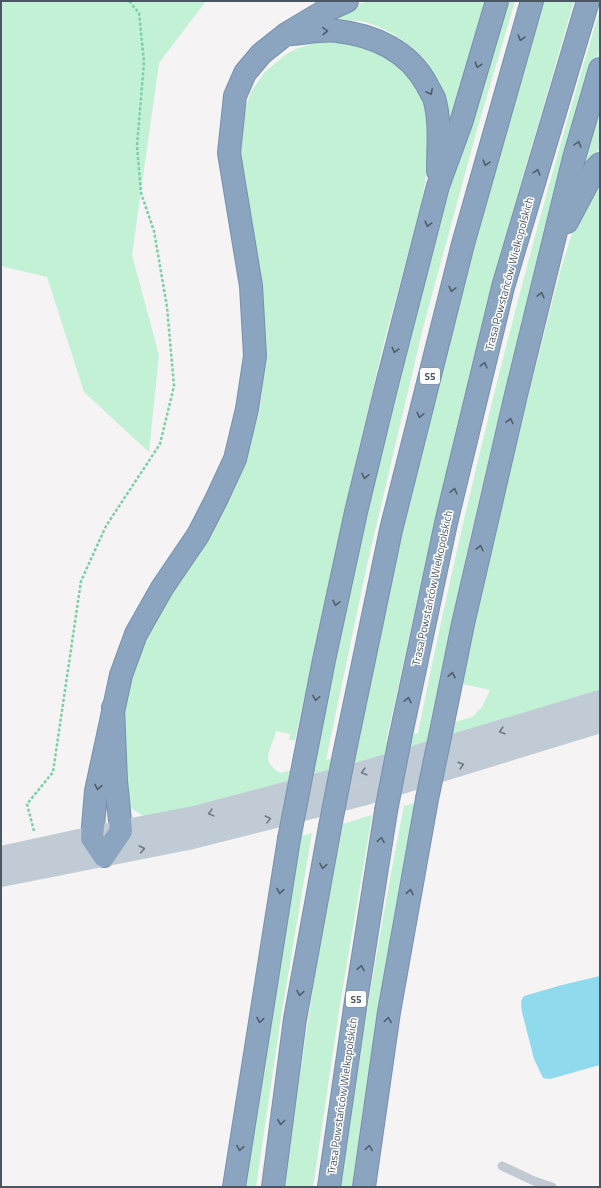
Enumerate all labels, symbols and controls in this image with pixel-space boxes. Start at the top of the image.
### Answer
one-way arrow [322,27,328,36]
one-way arrow [517,35,526,42]
one-way arrow [474,61,483,68]
one-way arrow [426,88,433,96]
one-way arrow [573,140,582,147]
one-way arrow [482,160,490,167]
one-way arrow [532,169,541,176]
street label: Trasa Powstańców Wielkopolskich [481,195,537,353]
one-way arrow [424,220,433,227]
one-way arrow [448,286,456,292]
one-way arrow [537,292,545,299]
one-way arrow [392,347,400,353]
one-way arrow [480,362,488,368]
road number: S5 [420,368,440,384]
one-way arrow [416,411,425,418]
one-way arrow [505,418,513,425]
one-way arrow [361,473,369,479]
one-way arrow [449,488,457,494]
street label: Trasa Powstańców Wielkopolskich [408,509,456,667]
one-way arrow [475,545,483,551]
one-way arrow [333,600,341,606]
one-way arrow [448,672,456,678]
one-way arrow [313,695,321,701]
one-way arrow [404,697,412,704]
one-way arrow [499,726,506,735]
one-way arrow [457,761,464,769]
one-way arrow [361,767,367,775]
one-way arrow [94,784,102,790]
one-way arrow [208,808,215,817]
one-way arrow [265,815,271,823]
one-way arrow [376,837,385,843]
one-way arrow [139,845,145,853]
one-way arrow [319,863,328,869]
one-way arrow [277,888,285,895]
one-way arrow [405,889,414,895]
one-way arrow [356,965,365,971]
one-way arrow [296,990,304,997]
road number: S5 [346,991,366,1007]
street label: Trasa Powstańców Wielkopolskich [323,1016,361,1175]
one-way arrow [256,1017,265,1023]
one-way arrow [383,1017,392,1023]
one-way arrow [277,1119,286,1125]
one-way arrow [236,1145,245,1151]
one-way arrow [364,1145,373,1151]

